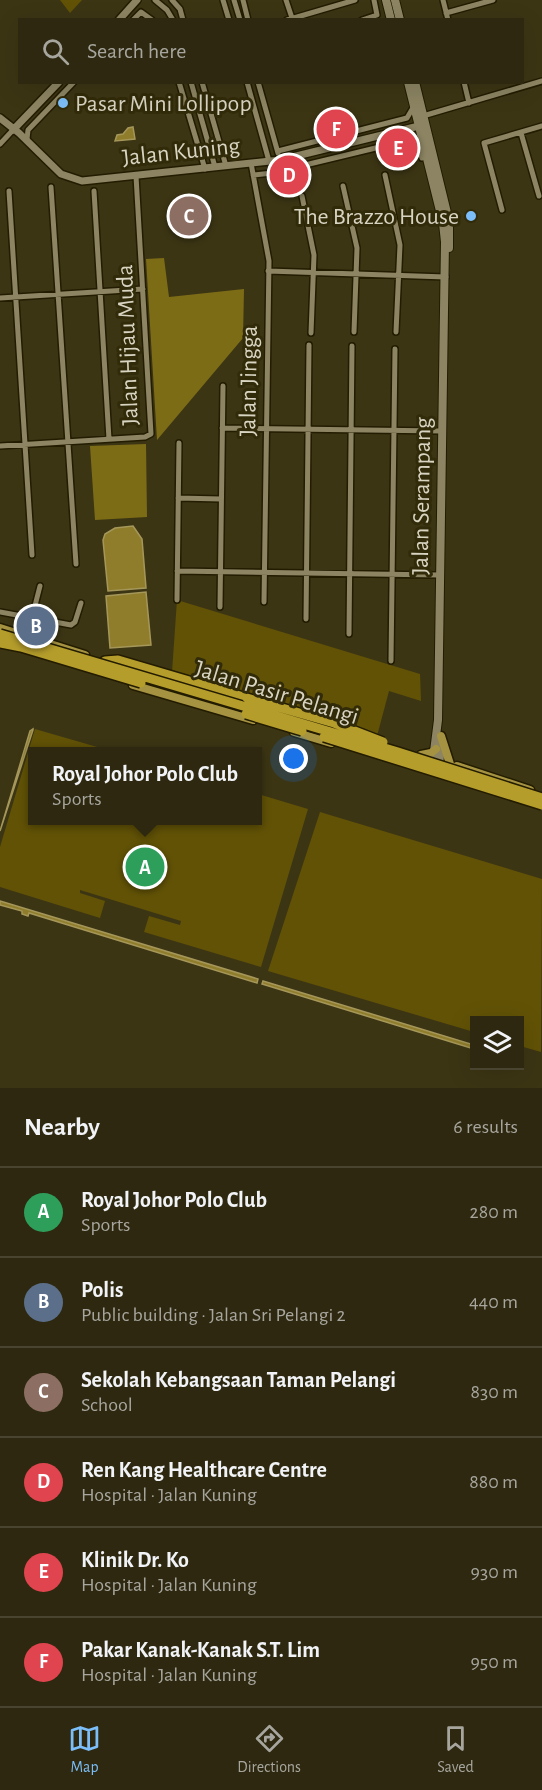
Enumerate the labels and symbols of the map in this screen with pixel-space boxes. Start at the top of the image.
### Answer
place label: Pasar Mini Lollipop [75,92,252,116]
marker: Pasar Mini Lollipop [56,96,70,110]
pin: F [316,106,356,152]
pin: E [378,126,418,170]
street label: Jalan Kuning [121,134,241,170]
pin: D [270,152,308,198]
pin: C [170,194,208,238]
place label: The Brazzo House [294,205,459,229]
marker: The Brazzo House [464,209,478,223]
street label: Jalan Hijau Muda [113,264,143,426]
street label: Jalan Jingga [236,325,262,437]
street label: Jalan Serampang [409,417,435,575]
pin: B [16,604,56,648]
street label: Jalan Pasir Pelangi [192,657,361,729]
your location [279,744,308,773]
pin: A [126,844,164,890]

